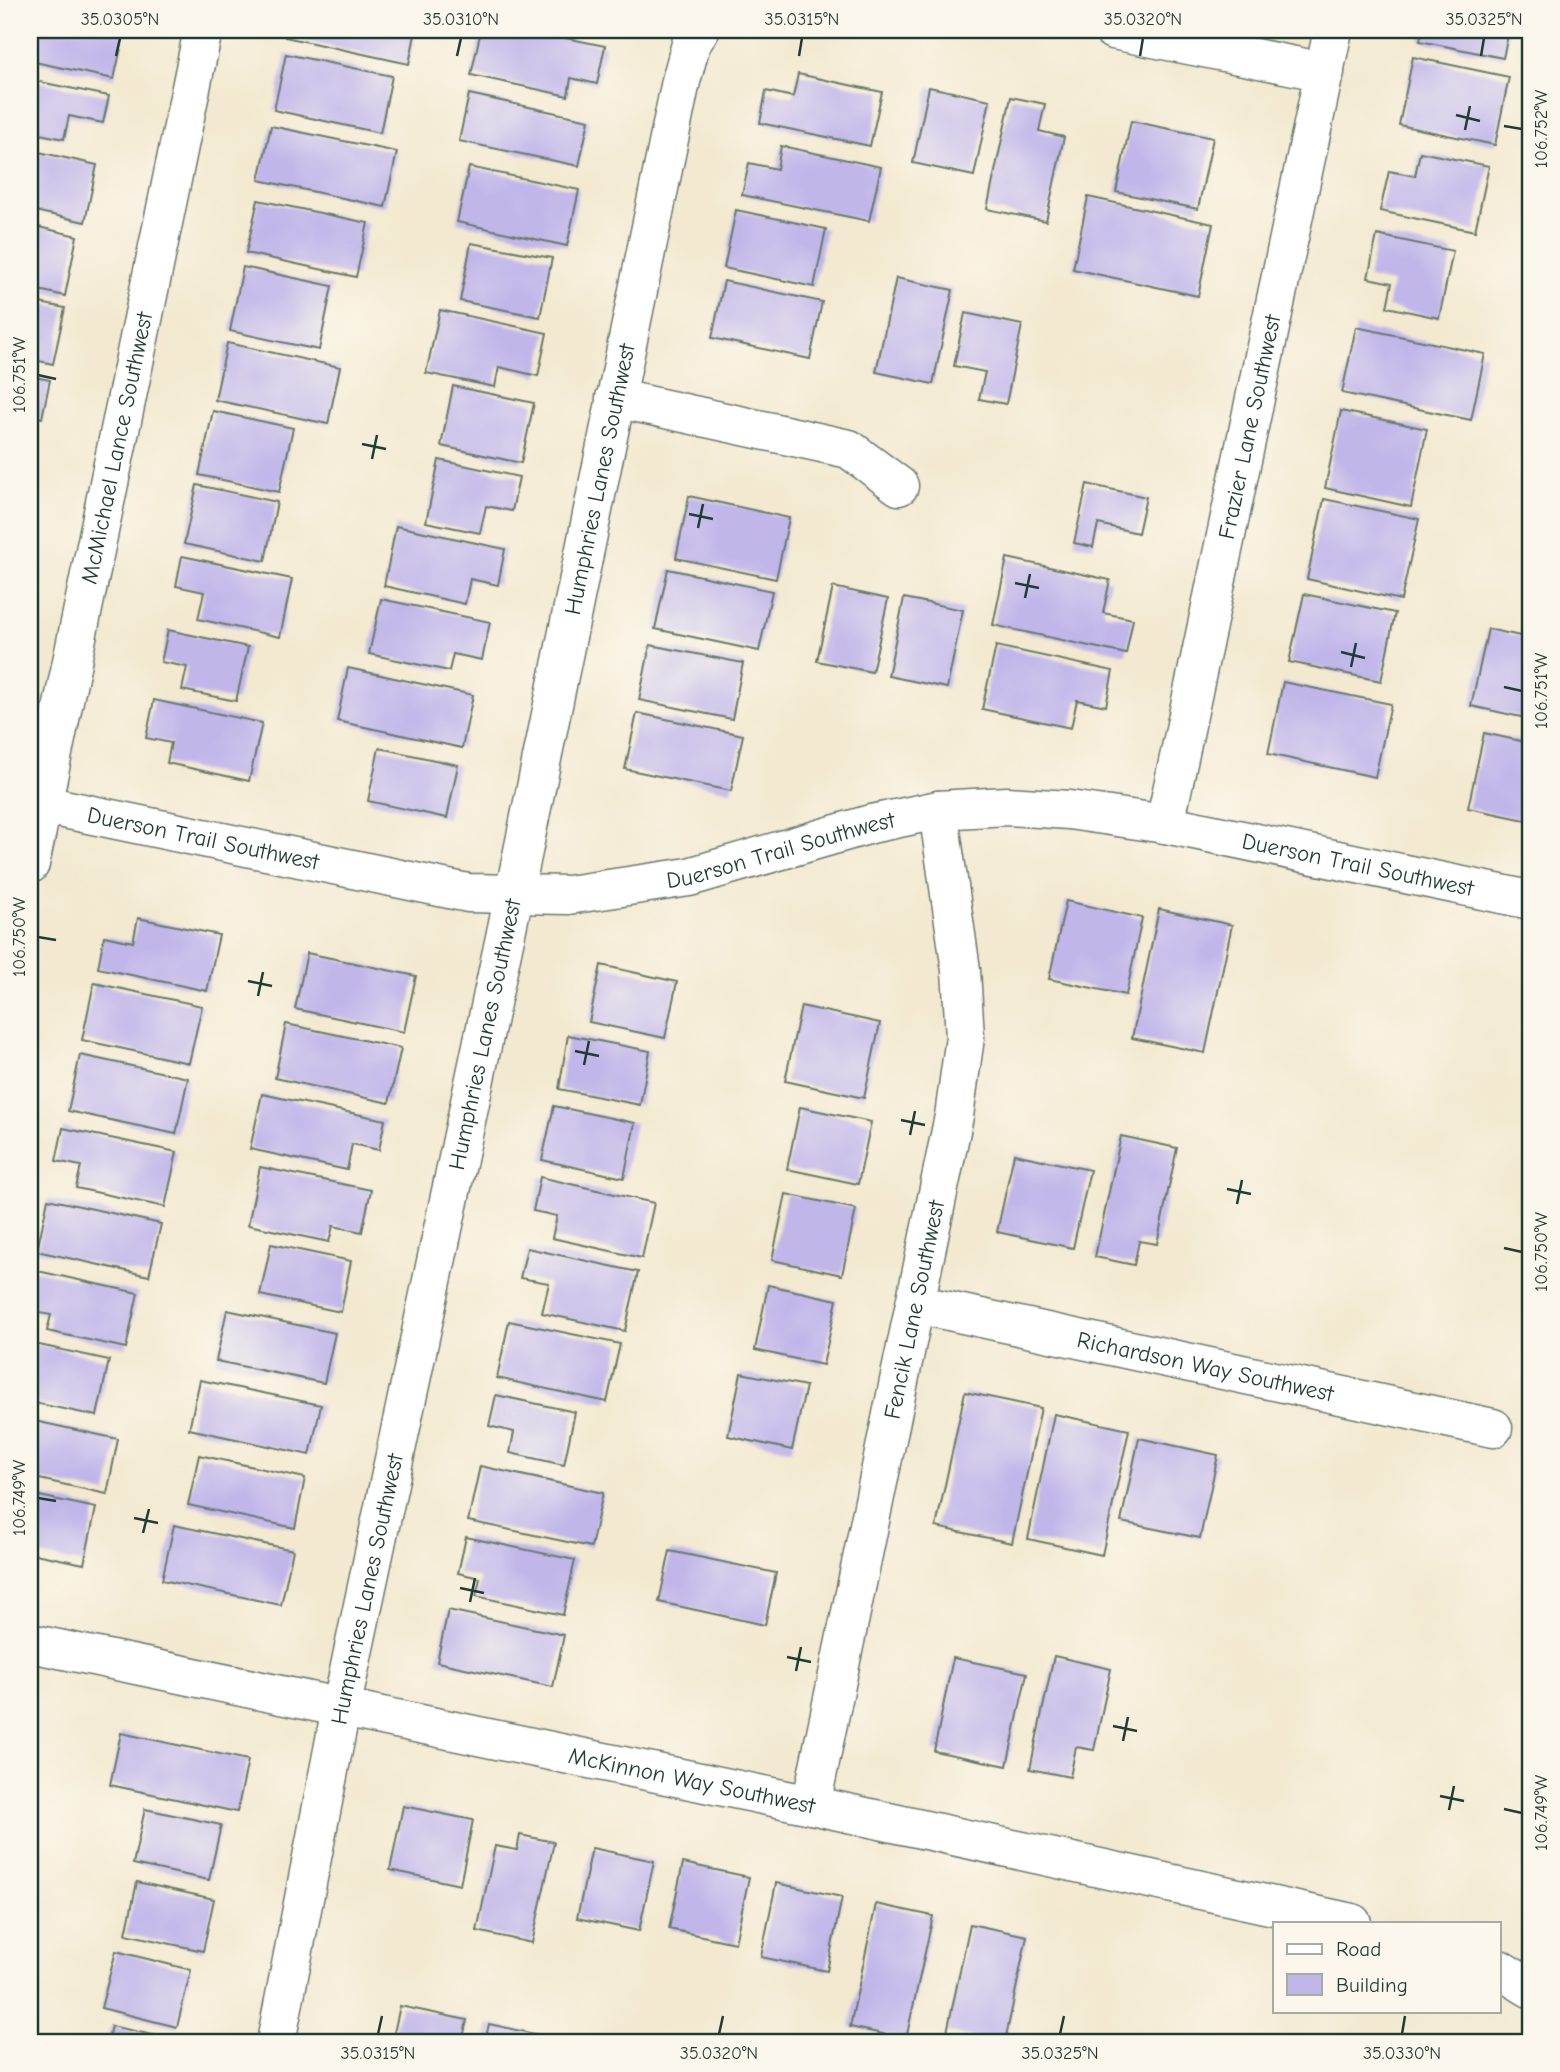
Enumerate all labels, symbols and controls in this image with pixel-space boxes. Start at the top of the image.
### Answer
text: 35.0305°N [81,9,159,30]
text: 35.0310°N [423,9,499,30]
text: 35.0315°N [765,9,839,30]
text: 35.0320°N [1104,9,1182,30]
text: 35.0325°N [1445,9,1523,30]
text: 106.752°W [1531,89,1552,168]
street label: McMichael Lance Southwest [75,308,158,586]
street label: Frazier Lane Southwest [1213,311,1287,542]
text: 106.751°W [9,337,30,413]
street label: Humphries Lanes Southwest [559,340,641,617]
text: 106.751°W [1531,653,1552,729]
street label: Duerson Trail Southwest [85,801,323,876]
street label: Duerson Trail Southwest [665,806,899,894]
street label: Duerson Trail Southwest [1239,827,1478,902]
street label: Humphries Lanes Southwest [443,895,527,1172]
text: 106.750°W [9,897,30,977]
street label: Fencik Lane Southwest [878,1196,950,1422]
text: 106.750°W [1531,1212,1552,1292]
street label: Richardson Way Southwest [1074,1326,1337,1408]
street label: Humphries Lanes Southwest [325,1450,409,1727]
text: 106.749°W [9,1460,30,1536]
street label: McKinnon Way Southwest [566,1742,819,1820]
text: 106.749°W [1531,1775,1552,1851]
legend [1273,1922,1500,2012]
text: Road [1336,1937,1381,1961]
text: Building [1336,1973,1408,1997]
text: 35.0315°N [341,2043,415,2064]
text: 35.0320°N [680,2043,758,2064]
text: 35.0325°N [1021,2043,1099,2064]
text: 35.0330°N [1363,2043,1441,2064]

